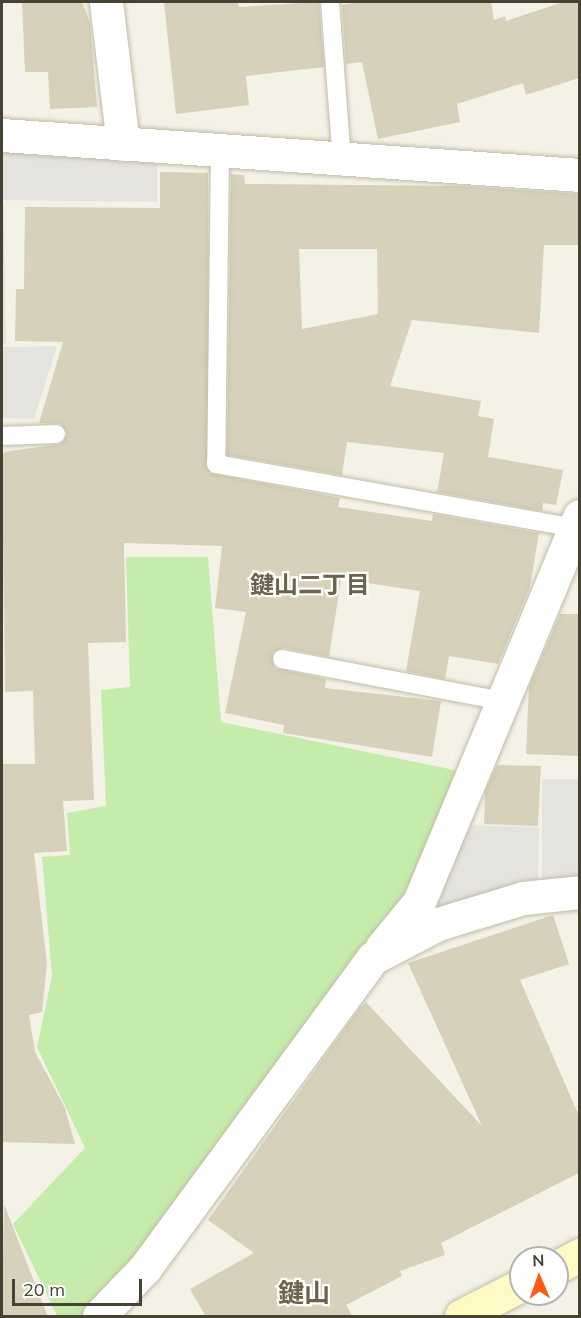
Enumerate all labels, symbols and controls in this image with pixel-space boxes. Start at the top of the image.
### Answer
district label: 鍵山二丁目 [250,571,370,599]
north arrow [509,1246,569,1306]
text: N [532,1250,545,1270]
scale bar [15,1267,146,1305]
district label: 鍵山 [278,1277,330,1309]
text: 20 m [23,1278,65,1301]

